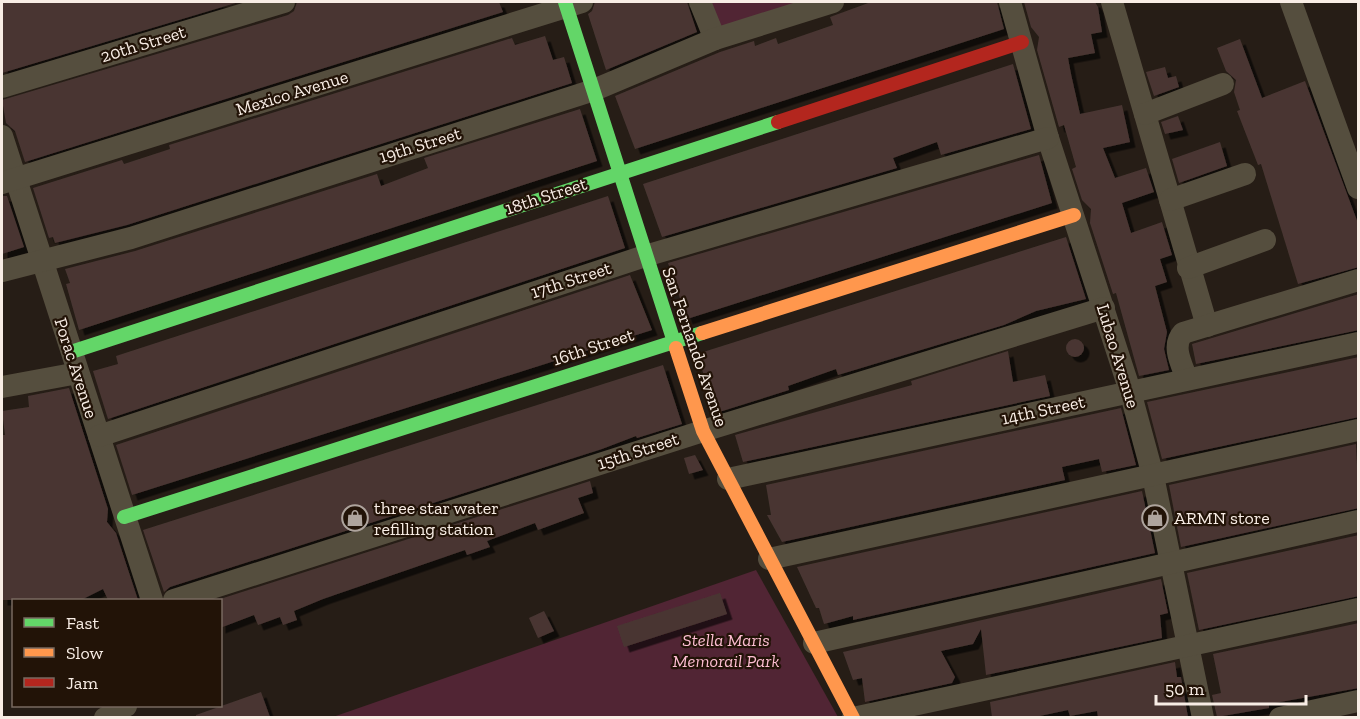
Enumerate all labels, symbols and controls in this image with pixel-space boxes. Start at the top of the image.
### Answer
street label: 20th Street [98,21,188,67]
street label: Mexico Avenue [233,66,351,120]
street label: 19th Street [376,122,464,168]
street label: 18th Street [502,172,590,220]
street label: 17th Street [528,257,614,303]
street label: San Fernando Avenue [657,264,733,430]
street label: Lubao Avenue [1092,301,1144,411]
street label: Porac Avenue [49,315,103,421]
street label: 16th Street [549,323,637,371]
street label: 14th Street [999,390,1087,430]
street label: 15th Street [595,427,682,474]
place label: three star water refilling station [374,497,499,540]
shop icon: three star water refilling station [340,503,370,533]
shop icon: ARMN store [1140,503,1170,533]
place label: ARMN store [1174,507,1270,529]
legend [12,599,222,707]
text: Fast [66,612,99,634]
park label: Stella Maris Memorail Park [673,629,779,672]
text: Slow [66,642,103,664]
scale bar [1156,668,1306,706]
text: Jam [66,672,98,694]
text: 50 m [1165,678,1205,700]

